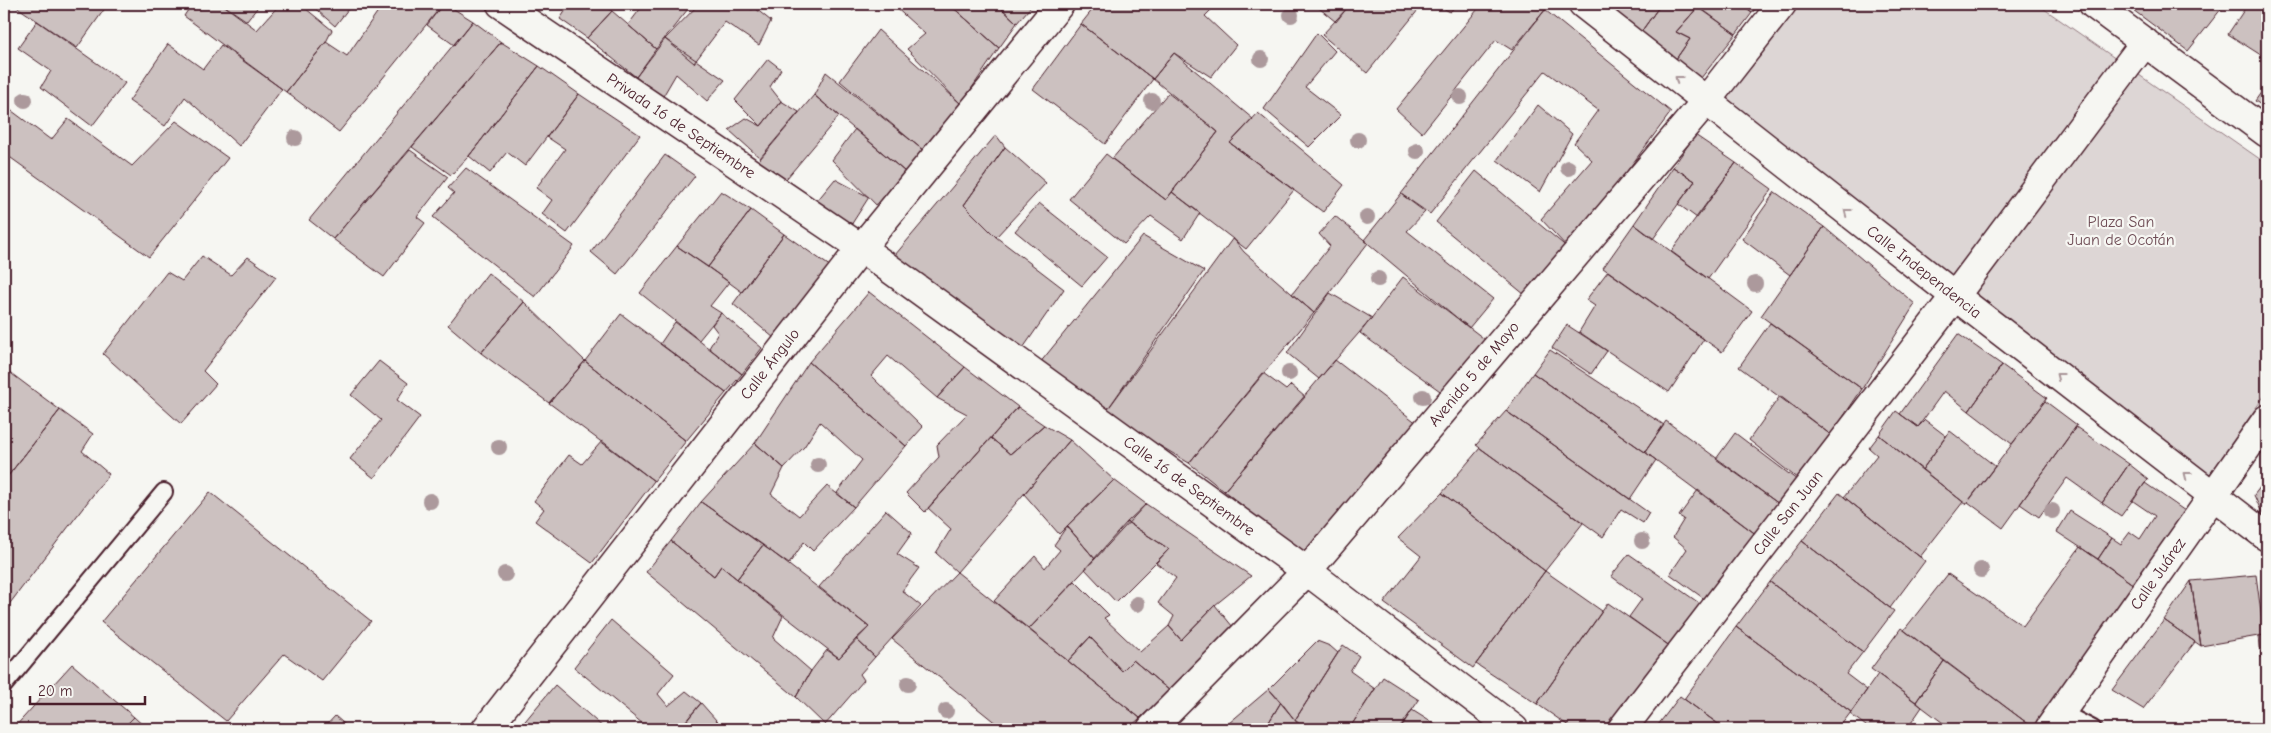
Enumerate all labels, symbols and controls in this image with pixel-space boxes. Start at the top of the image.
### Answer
street label: Privada 16 de Septiembre [603,70,759,182]
one-way arrow [1675,75,1684,84]
one-way arrow [1844,208,1853,217]
park label: Plaza San Juan de Ocotán [2067,213,2175,249]
street label: Calle Independencia [1863,222,1985,322]
street label: Avenida 5 de Mayo [1425,318,1523,430]
street label: Calle Ángulo [736,324,803,403]
one-way arrow [2055,373,2064,382]
street label: Calle 16 de Septiembre [1120,432,1258,540]
street label: Calle San Juan [1749,467,1827,559]
one-way arrow [2184,473,2193,481]
street label: Calle Juárez [2127,535,2189,613]
scale bar [30,673,145,705]
text: 20 m [38,682,72,700]

